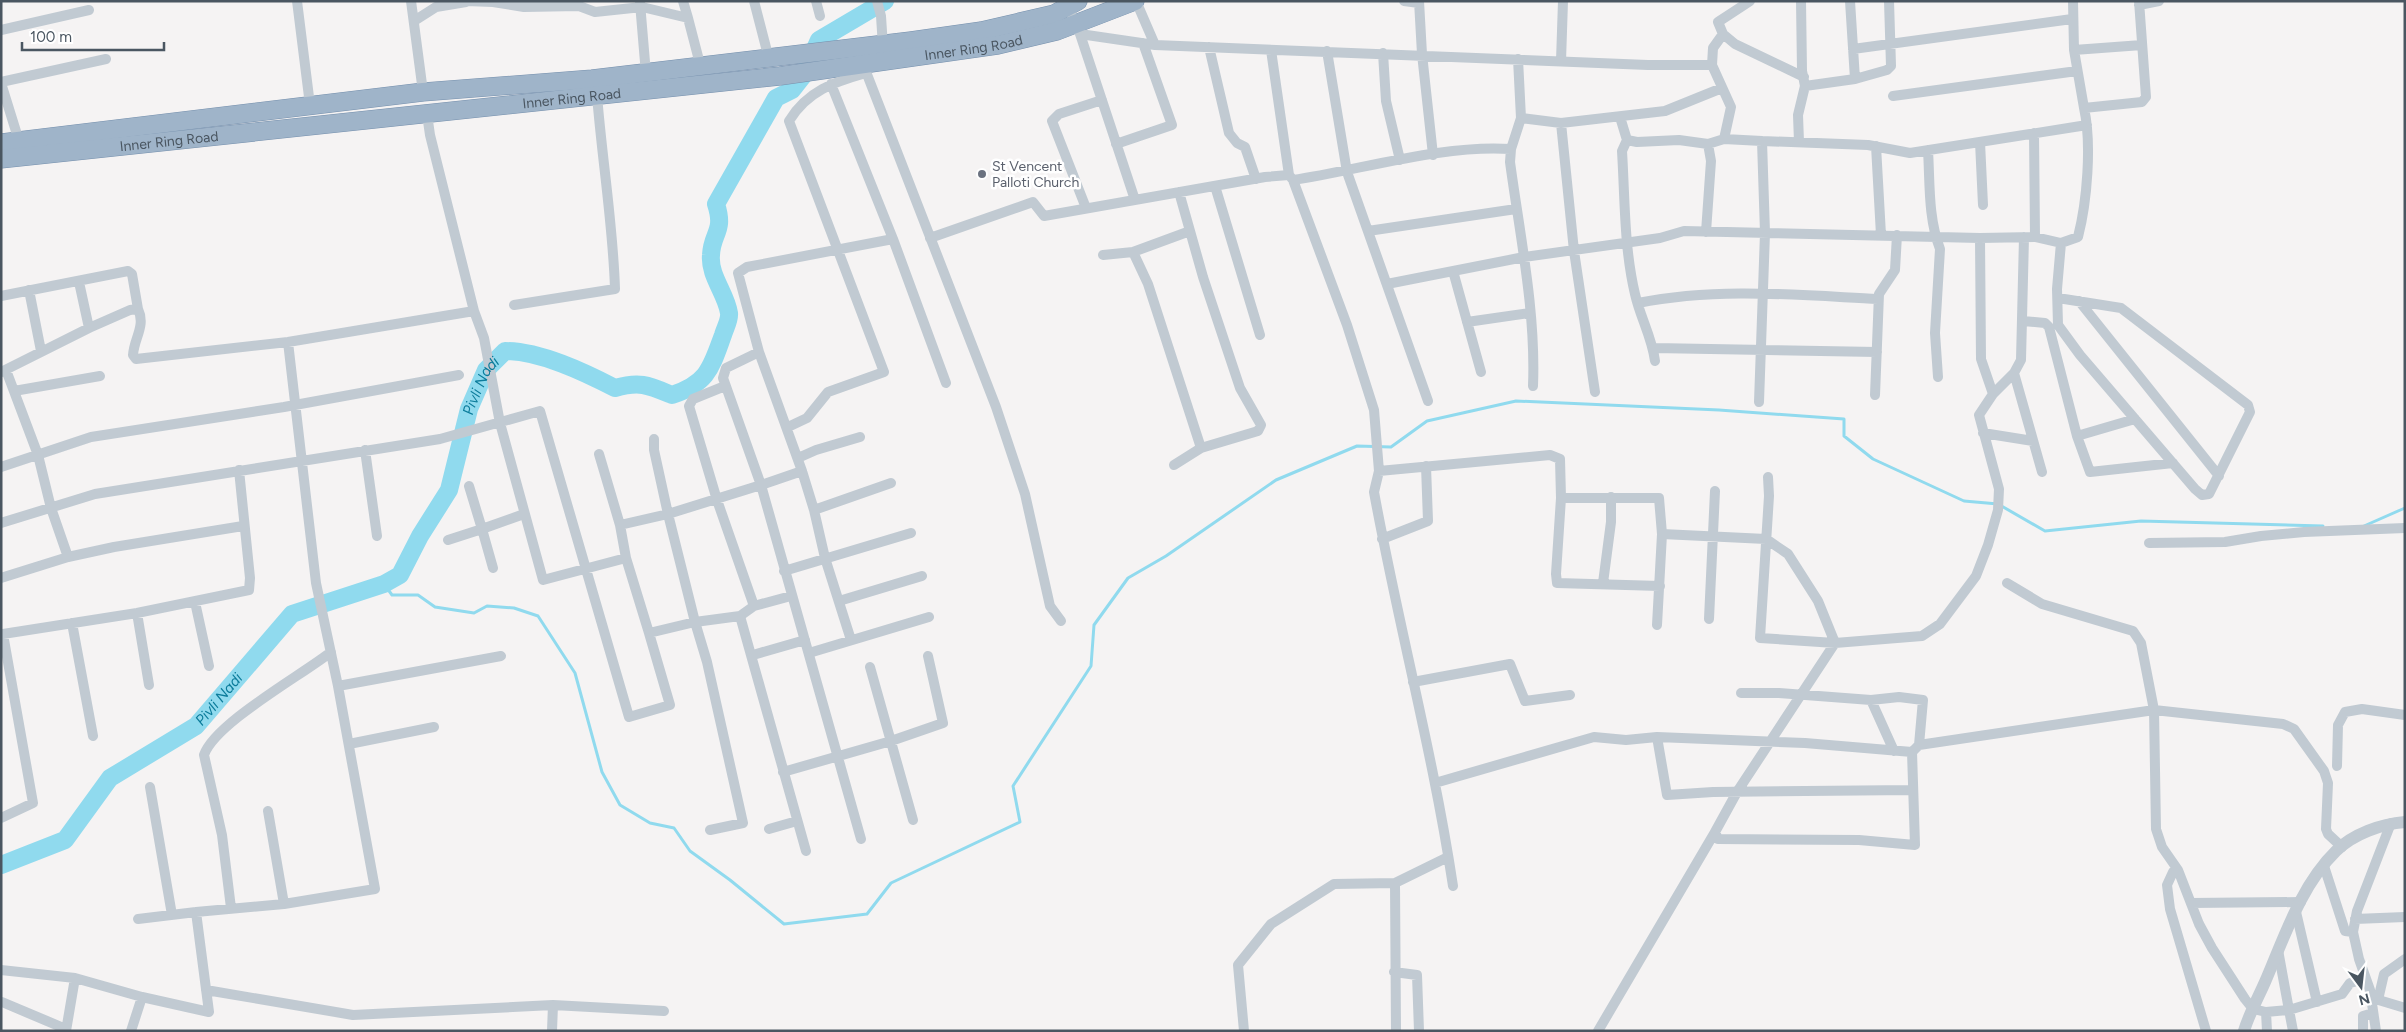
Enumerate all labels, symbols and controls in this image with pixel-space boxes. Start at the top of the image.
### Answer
scale bar [22,20,165,52]
text: 100 m [30,28,72,46]
street label: Inner Ring Road [923,31,1024,64]
street label: Inner Ring Road [522,84,622,112]
street label: Inner Ring Road [119,127,219,155]
place label: St Vencent Palloti Church [992,158,1079,191]
marker: St Vencent Palloti Church [976,168,988,180]
water label: Pivli Nadi [459,353,503,417]
water label: Pivli Nadi [191,669,247,729]
north arrow [2336,962,2386,1012]
text: N [2357,989,2372,1009]

